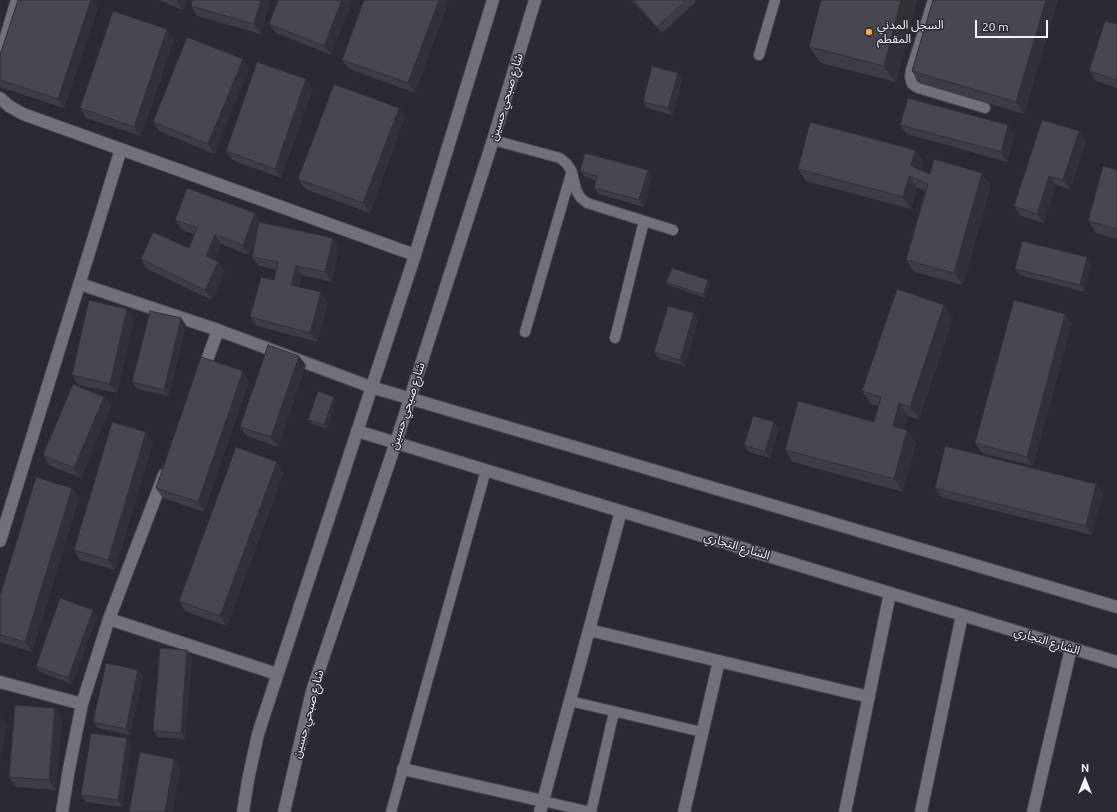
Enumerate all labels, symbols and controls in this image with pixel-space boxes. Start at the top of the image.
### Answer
scale bar [977,12,1050,38]
place label: السجل المدني المقطم [877,18,944,46]
text: 20 m [982,20,1009,33]
marker: السجل المدني المقطم [864,27,874,37]
street label: شارع صبحي حسين [486,51,526,143]
street label: شارع صبحي حسين [386,361,428,451]
street label: الشارع التجاري [702,529,772,563]
street label: الشارع التجاري [1012,624,1082,658]
street label: شارع صبحي حسين [289,668,327,760]
north arrow [1065,760,1105,800]
text: N [1081,762,1089,774]

